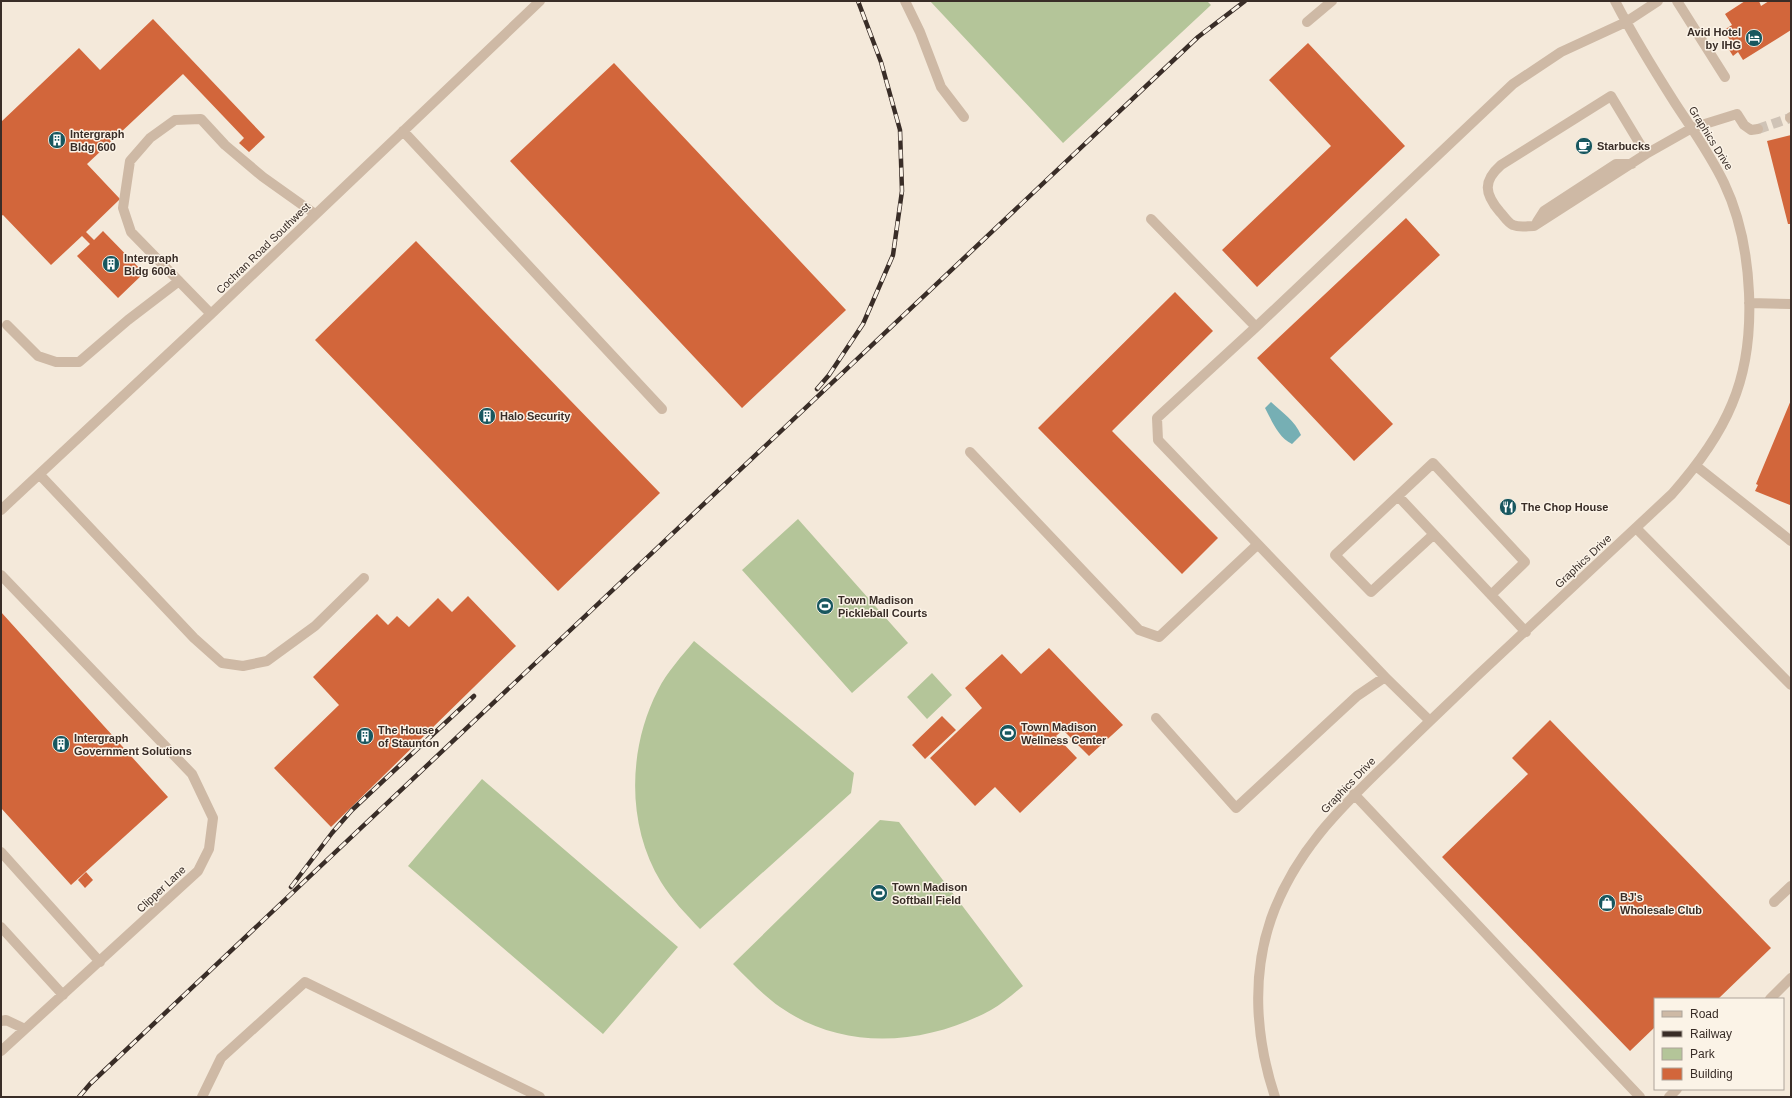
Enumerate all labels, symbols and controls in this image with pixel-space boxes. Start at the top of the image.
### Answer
place label: Avid Hotel by IHG [1687,26,1741,51]
hotel icon: Avid Hotel by IHG [1744,28,1764,48]
street label: Graphics Drive [1687,104,1735,172]
place label: Intergraph Bldg 600 [70,128,125,153]
building icon: Intergraph Bldg 600 [47,130,67,150]
cafe icon: Starbucks [1574,136,1594,156]
place label: Starbucks [1597,140,1650,152]
street label: Cochran Road Southwest [214,200,312,296]
place label: Intergraph Bldg 600a [124,252,179,277]
building icon: Intergraph Bldg 600a [101,254,121,274]
building icon: Halo Security [477,406,497,426]
place label: Halo Security [500,410,571,422]
restaurant icon: The Chop House [1498,497,1518,517]
place label: The Chop House [1521,501,1608,513]
street label: Graphics Drive [1552,532,1614,590]
place label: Town Madison Pickleball Courts [838,594,927,619]
sports icon: Town Madison Pickleball Courts [815,596,835,616]
place label: Town Madison Wellness Center [1021,721,1107,746]
sports icon: Town Madison Wellness Center [998,723,1018,743]
place label: The House of Staunton [378,724,439,749]
building icon: The House of Staunton [355,726,375,746]
place label: Intergraph Government Solutions [74,732,192,757]
building icon: Intergraph Government Solutions [51,734,71,754]
street label: Graphics Drive [1318,755,1378,815]
street label: Clipper Lane [134,863,188,915]
place label: Town Madison Softball Field [892,881,968,906]
sports icon: Town Madison Softball Field [869,883,889,903]
place label: BJ's Wholesale Club [1620,891,1702,916]
shop icon: BJ's Wholesale Club [1597,893,1617,913]
legend [1654,998,1784,1090]
text: Road [1690,1007,1719,1021]
text: Railway [1690,1027,1732,1041]
text: Park [1690,1047,1716,1061]
text: Building [1690,1067,1733,1081]

